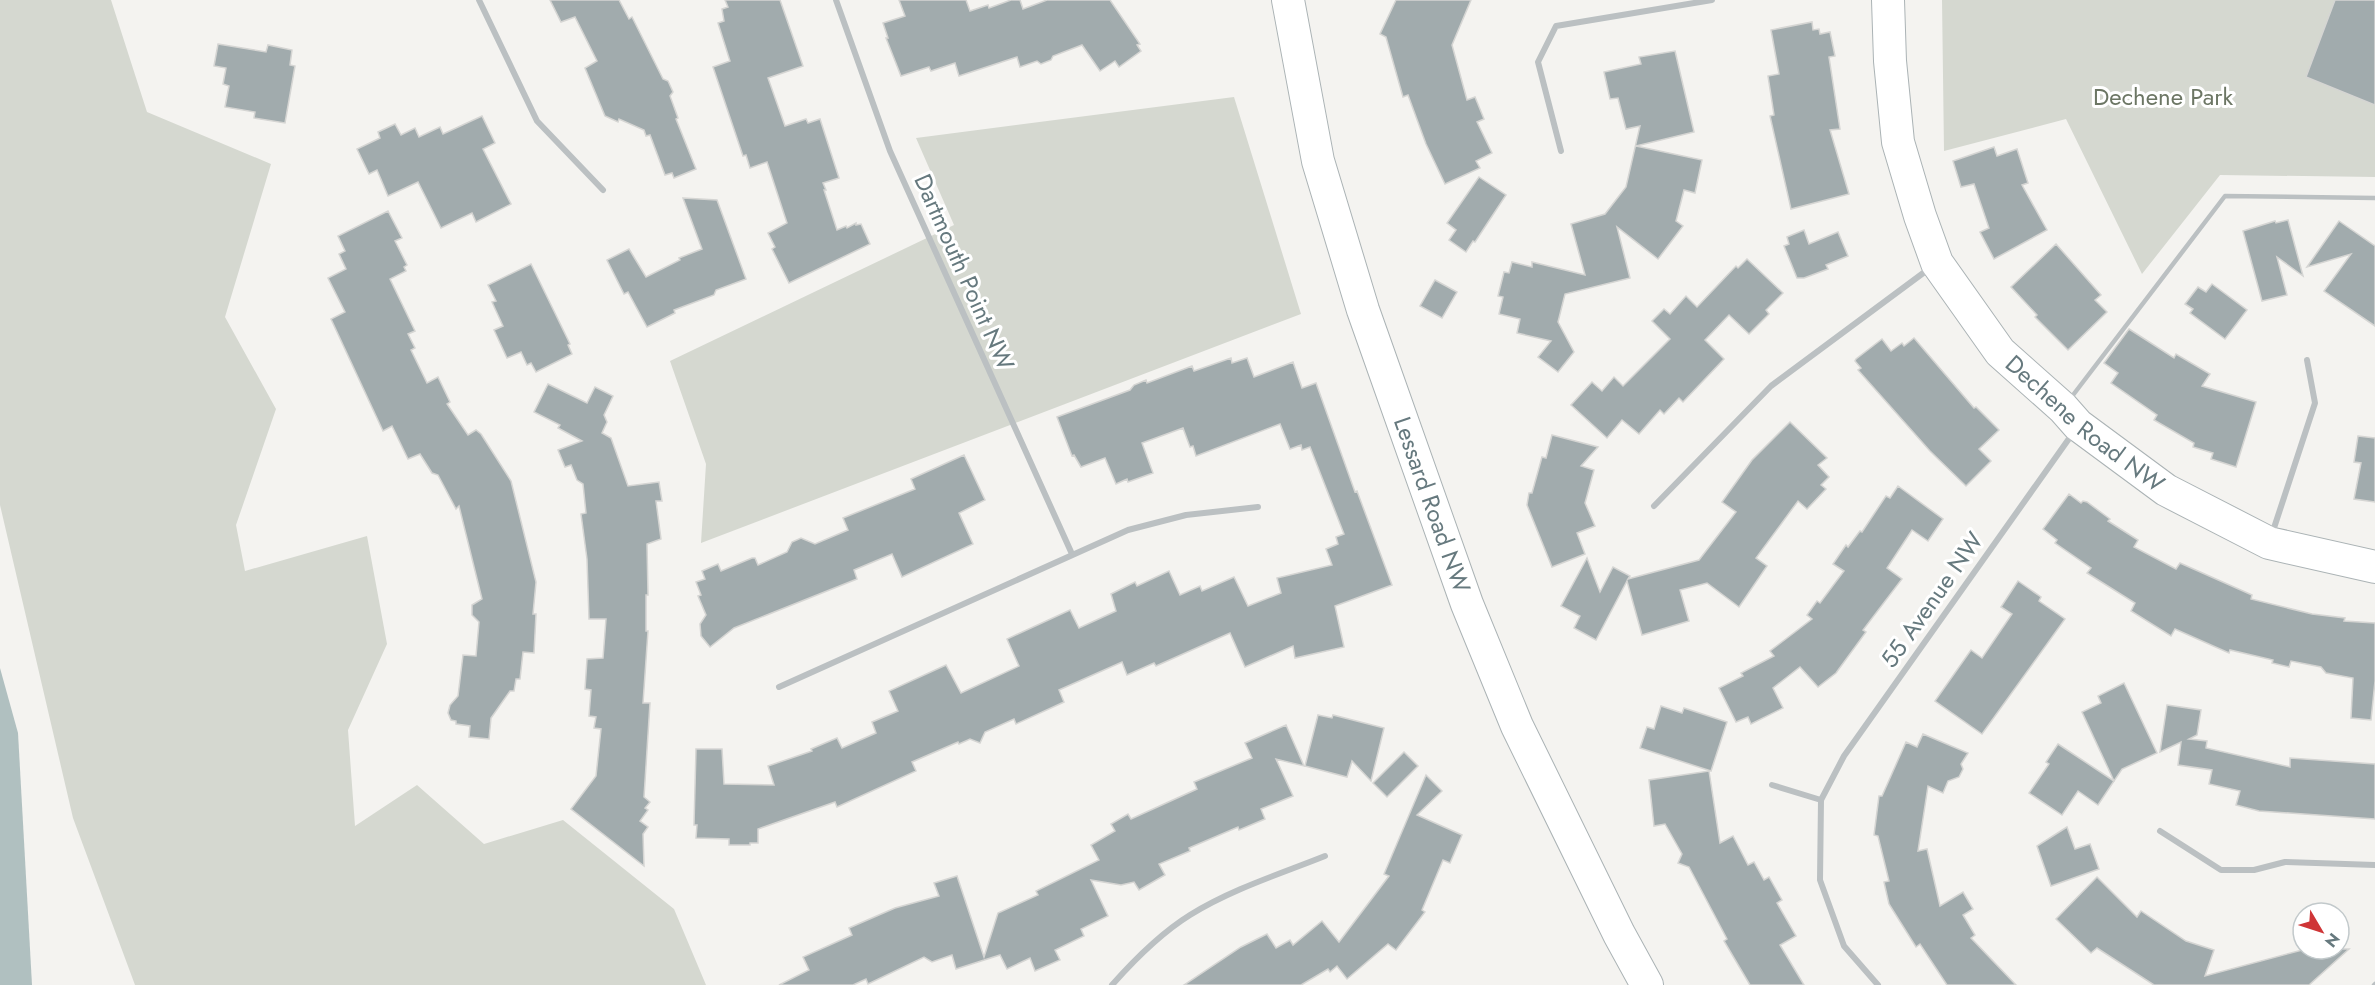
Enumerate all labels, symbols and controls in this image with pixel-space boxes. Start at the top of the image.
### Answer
park label: Dechene Park [2093,79,2233,114]
street label: Dartmouth Point NW [905,168,1024,376]
street label: Dechene Road NW [1998,347,2172,500]
street label: Lessard Road NW [1385,412,1480,598]
street label: 55 Avenue NW [1872,525,1992,675]
north arrow [2291,901,2351,961]
text: N [2319,928,2345,952]

